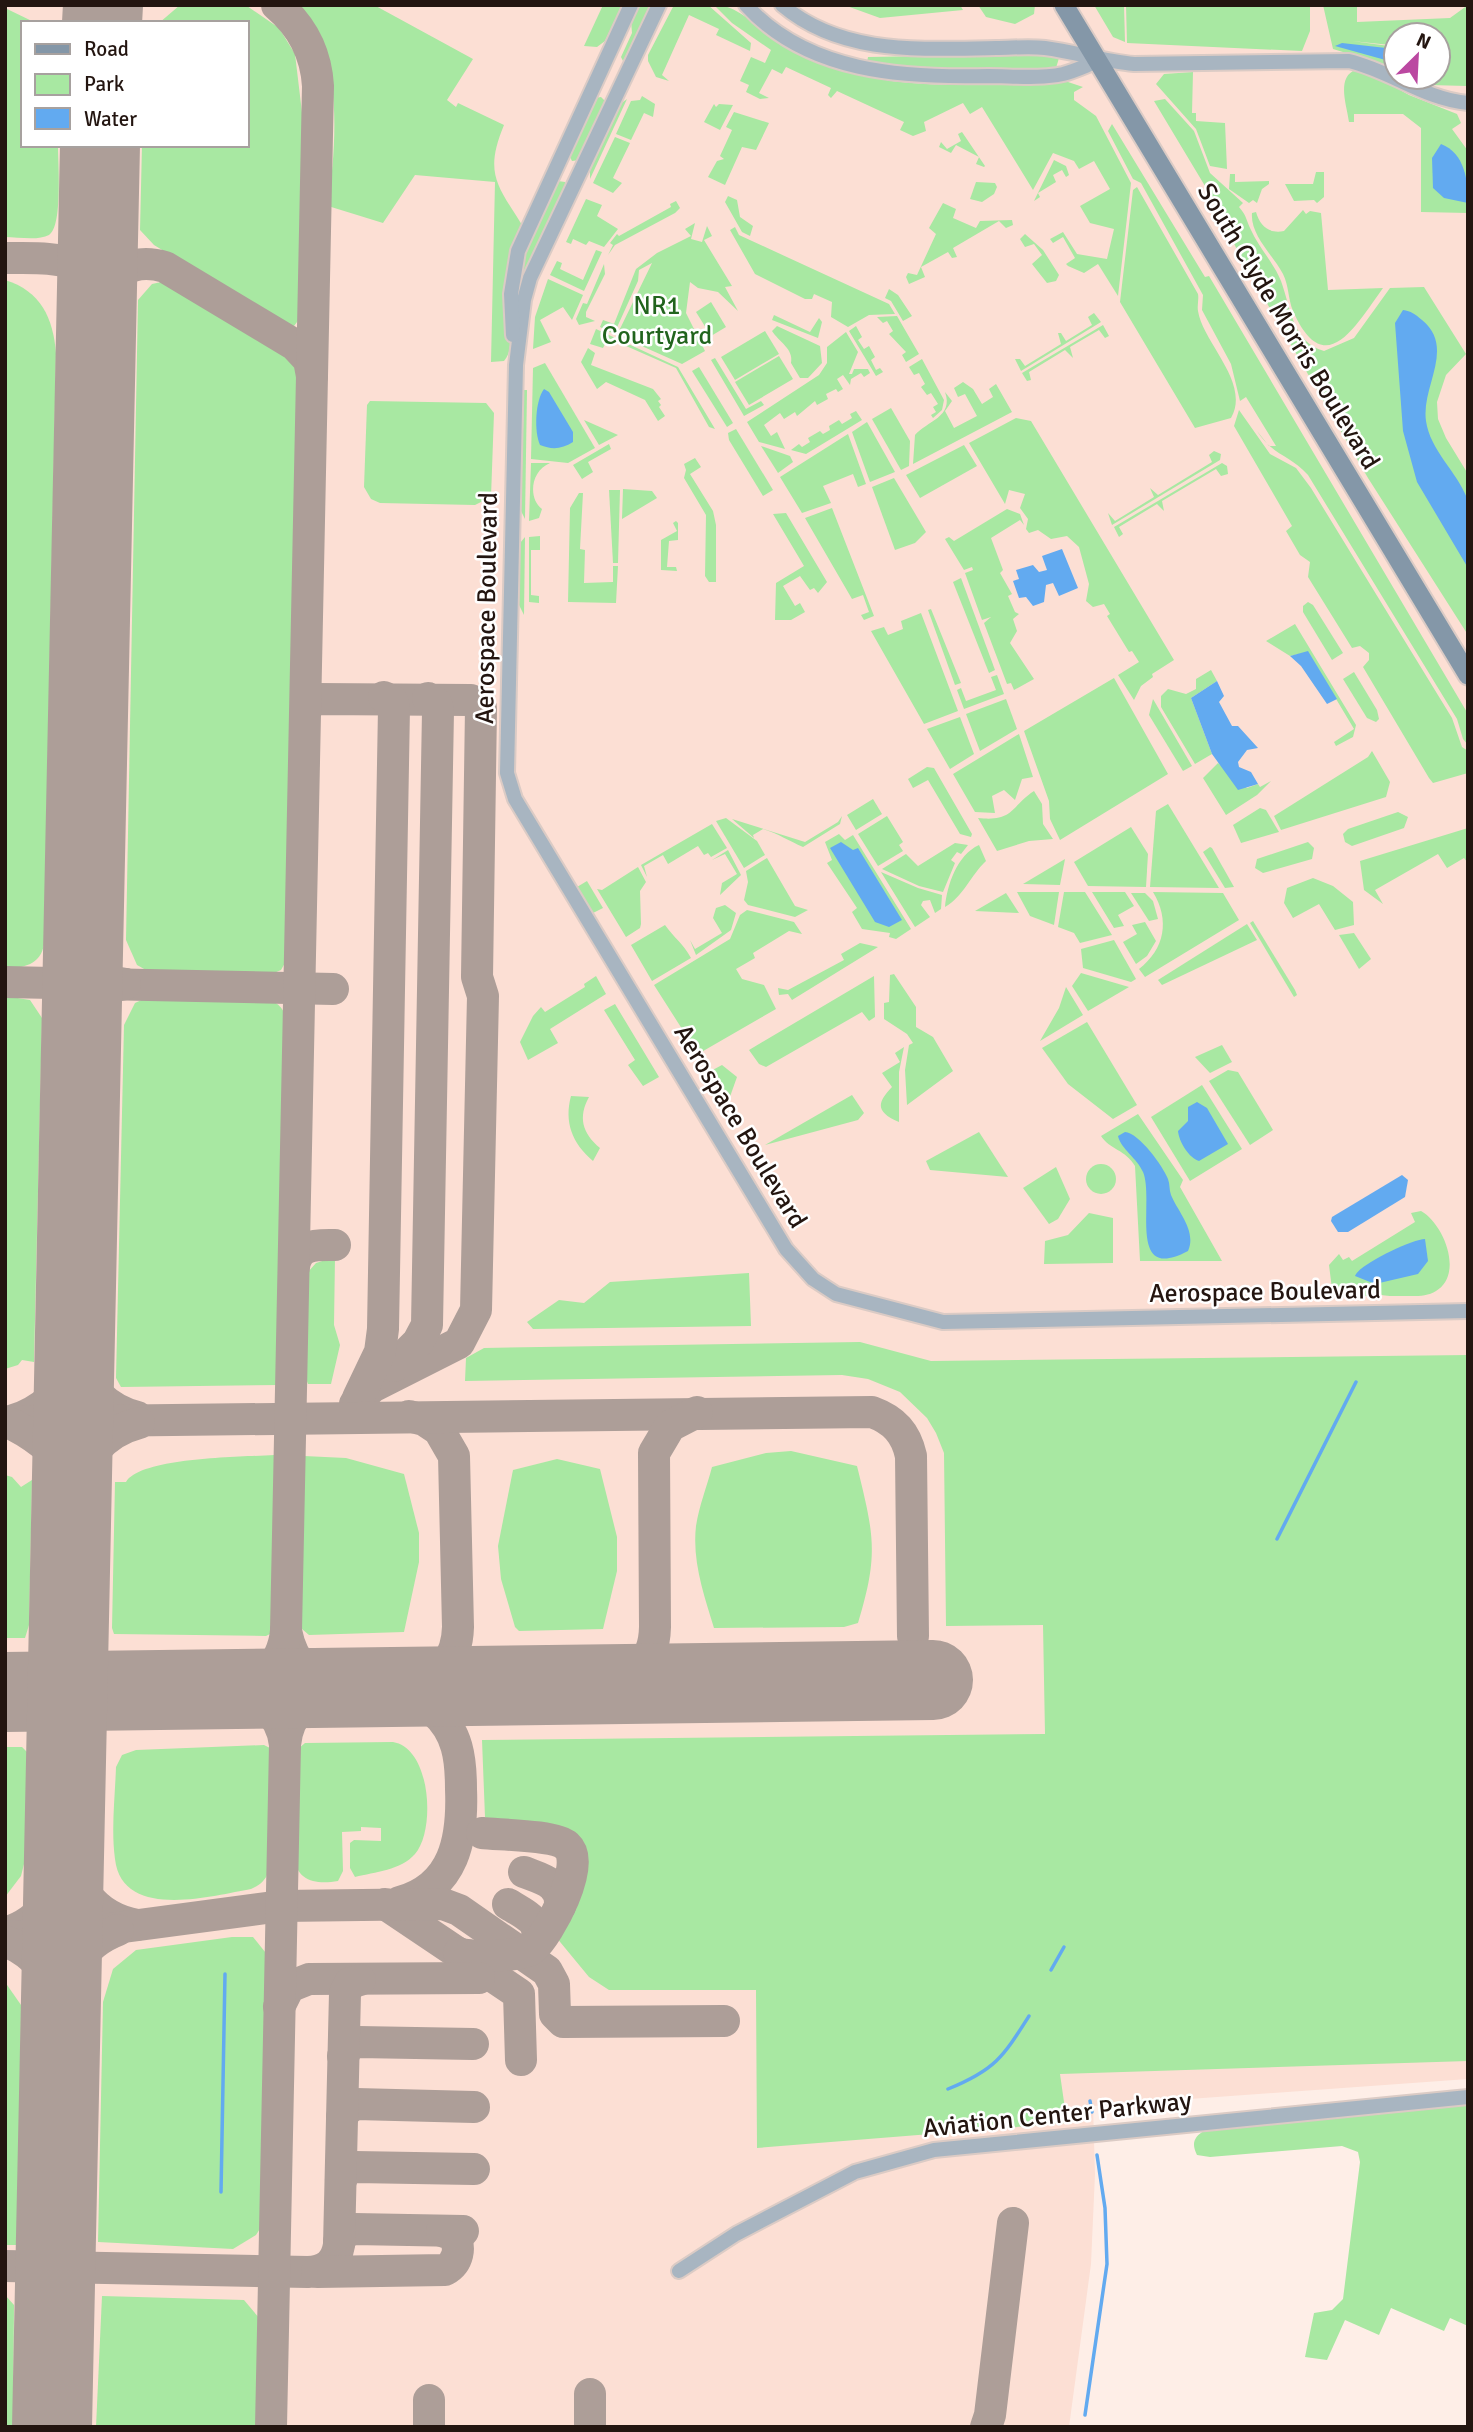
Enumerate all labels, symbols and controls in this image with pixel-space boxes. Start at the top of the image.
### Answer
legend [21,21,248,147]
north arrow [1382,21,1452,91]
text: N [1413,28,1434,55]
text: Road [84,36,129,62]
text: Park [84,71,125,97]
text: Water [84,106,137,132]
street label: South Clyde Morris Boulevard [1190,177,1386,476]
park label: NR1 Courtyard [602,290,712,352]
street label: Aerospace Boulevard [469,492,505,724]
street label: Aerospace Boulevard [667,1019,814,1234]
street label: Aerospace Boulevard [1149,1274,1381,1310]
street label: Aviation Center Parkway [921,2085,1193,2145]

